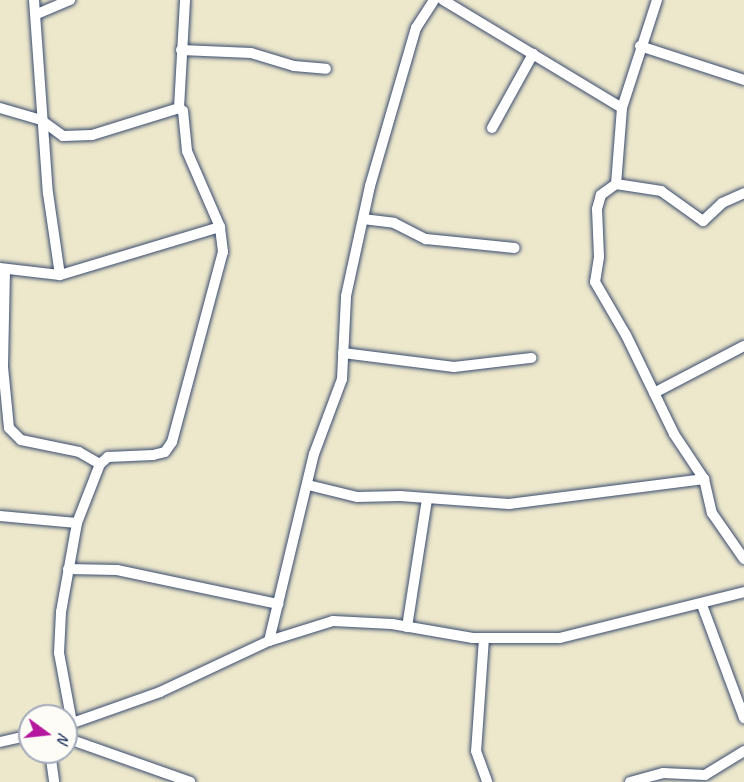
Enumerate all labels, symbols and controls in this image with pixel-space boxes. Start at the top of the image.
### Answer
north arrow [18,704,78,764]
text: N [53,731,74,746]

